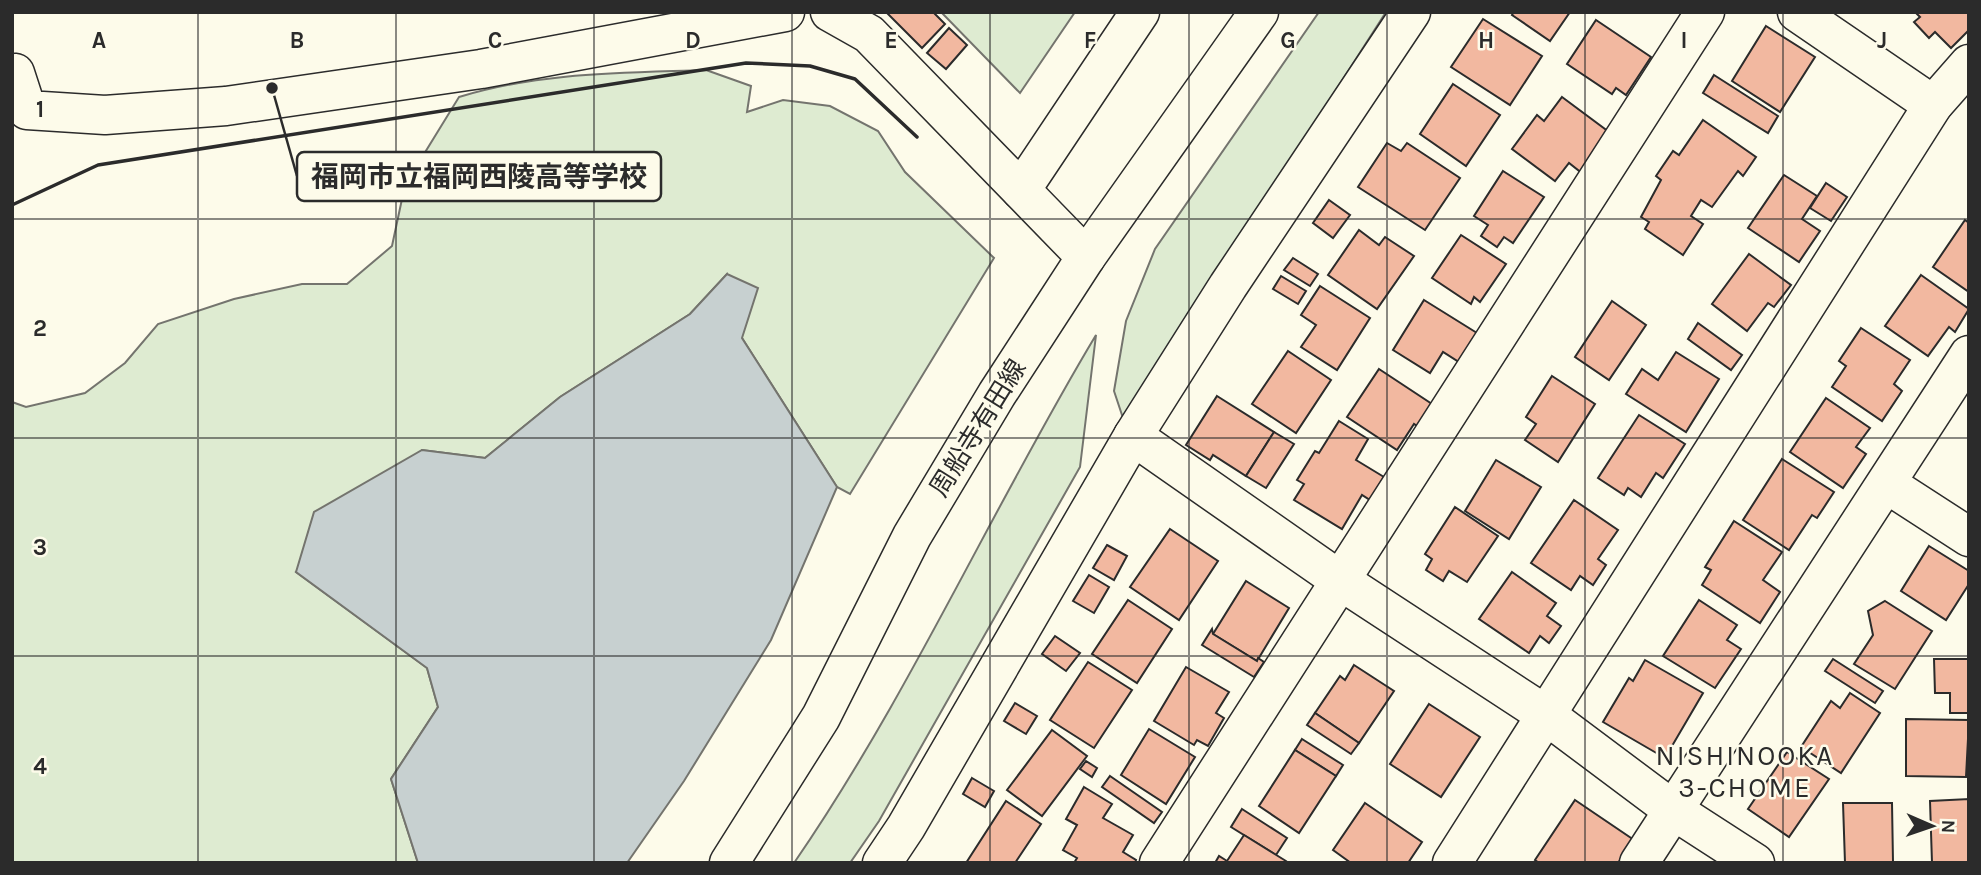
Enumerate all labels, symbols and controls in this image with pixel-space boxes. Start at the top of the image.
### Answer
text: A [92,27,106,54]
text: B [290,27,304,54]
text: C [488,27,502,54]
text: D [685,27,701,54]
text: E [884,27,898,54]
text: F [1084,27,1096,54]
text: G [1280,27,1296,54]
text: H [1478,27,1494,54]
text: I [1680,27,1688,54]
text: J [1877,27,1887,54]
text: 1 [36,96,44,123]
callout: 福岡市立福岡西陵高等学校 [297,152,661,201]
text: 福岡市立福岡西陵高等学校 [311,160,647,193]
text: 2 [33,315,47,342]
street label: 周船寺有田線 [924,354,1032,502]
text: 3 [33,534,47,561]
district label: NISHINOOKA 3-CHOME [1656,739,1834,804]
text: 4 [33,753,47,780]
north arrow [1897,791,1967,861]
text: N [1937,819,1959,834]

